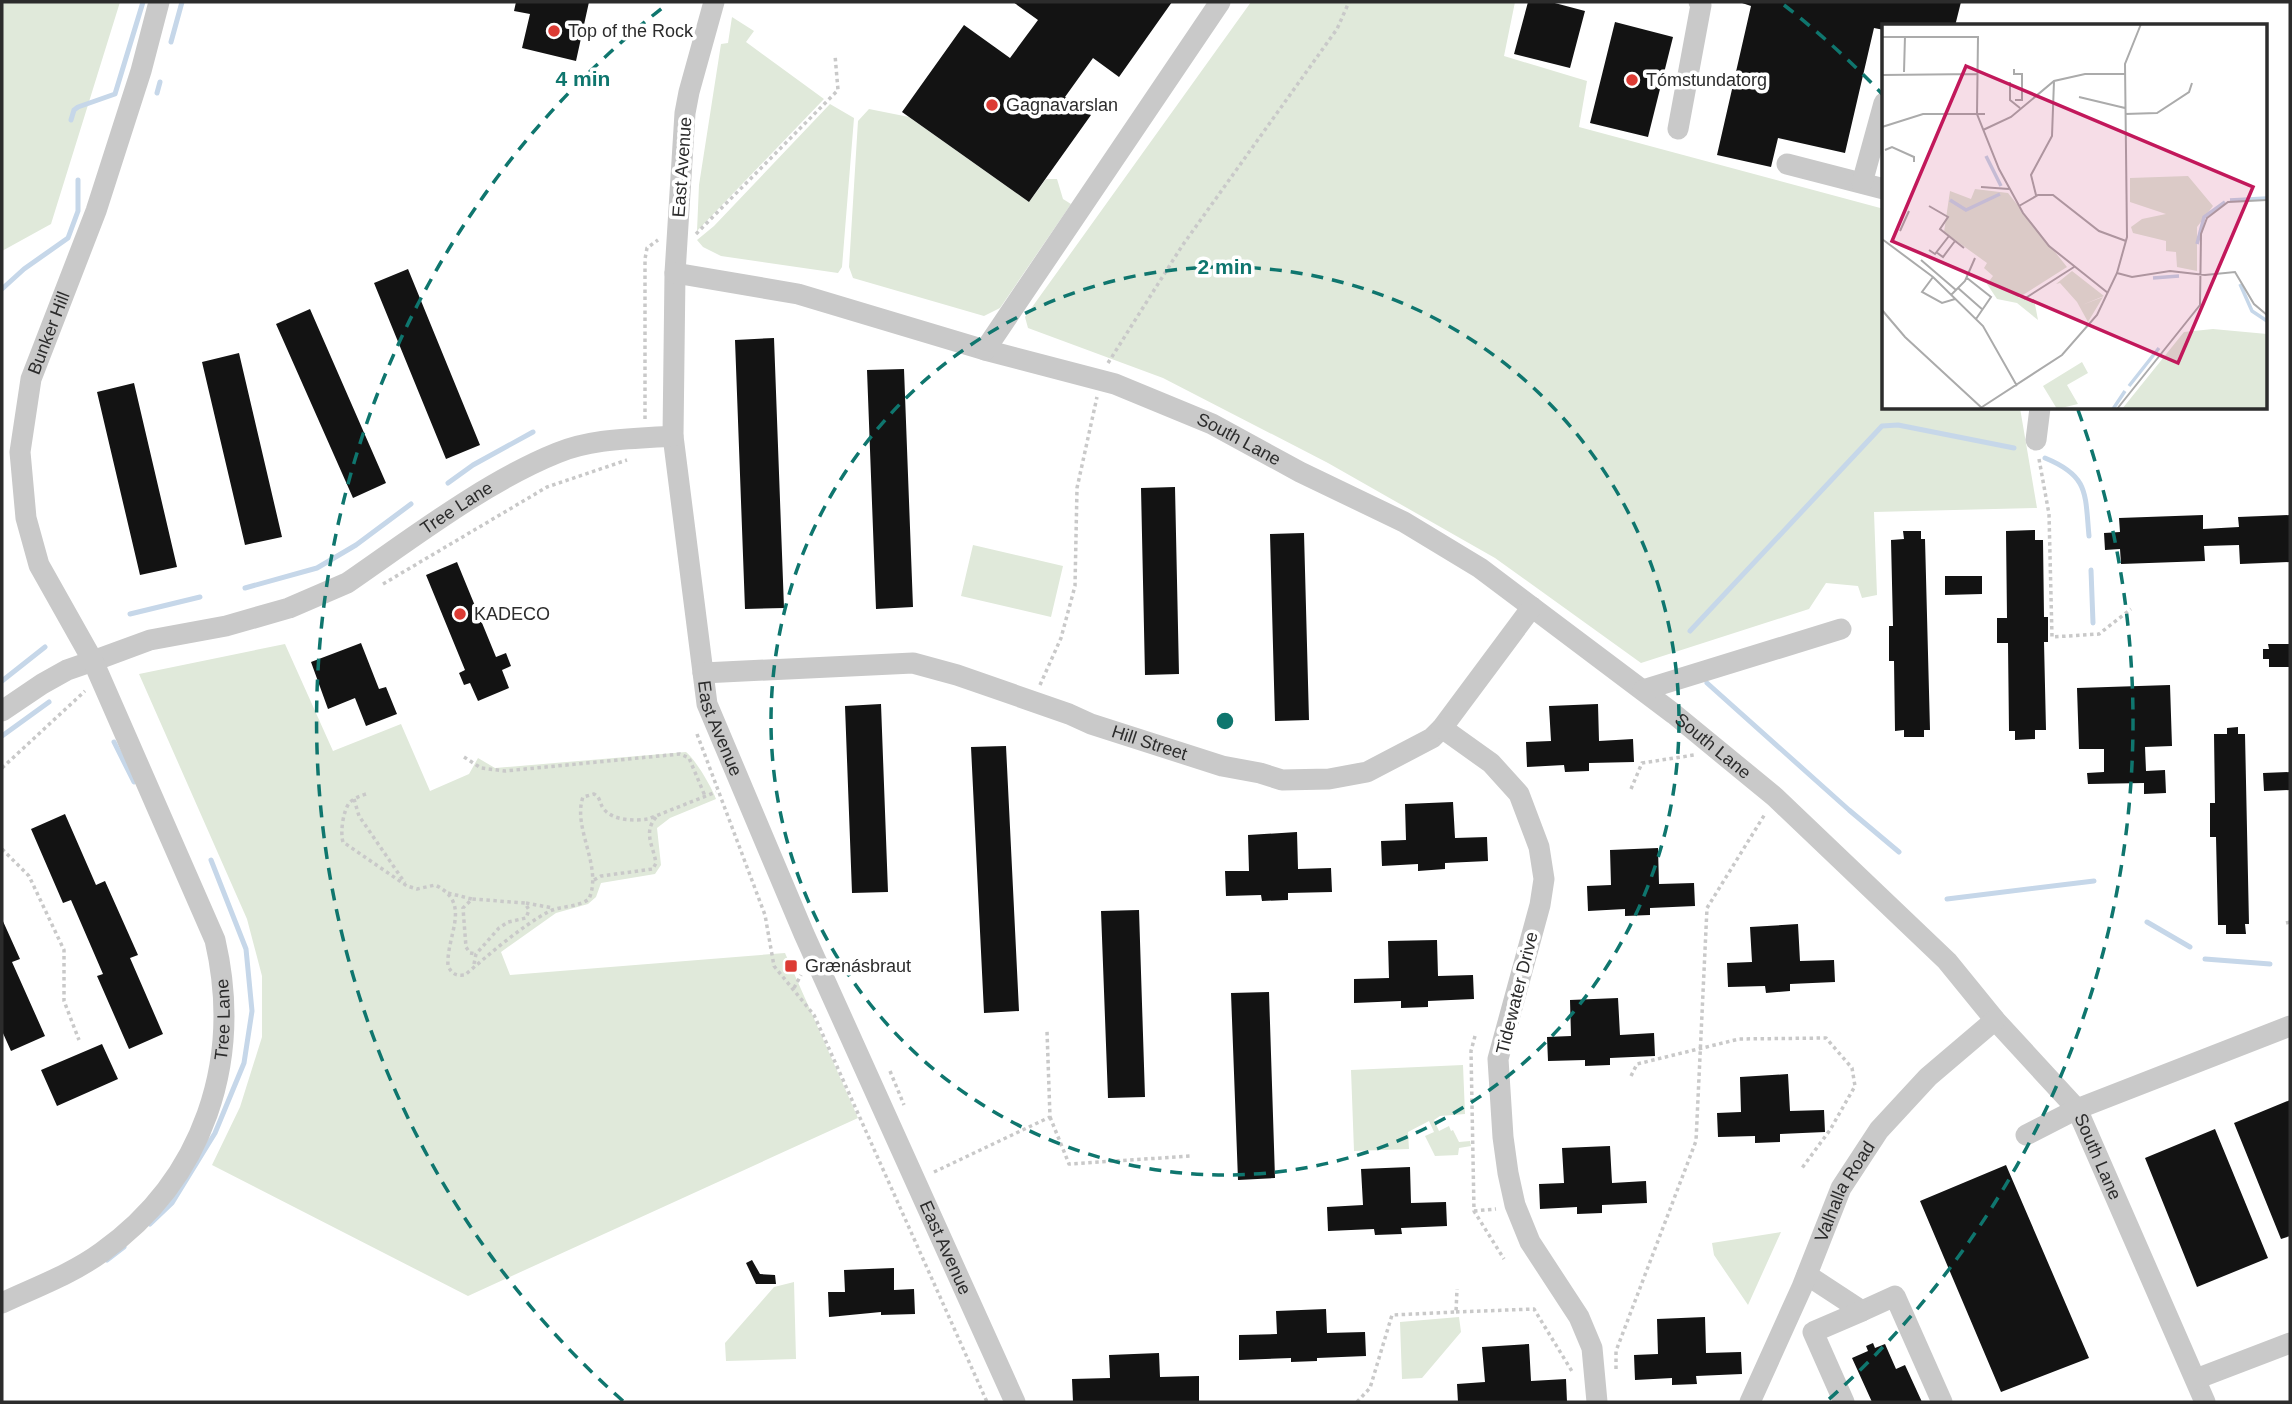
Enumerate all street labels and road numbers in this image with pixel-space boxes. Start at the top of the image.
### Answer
street label: East Avenue [669,116,695,218]
street label: Bunker Hill [24,289,74,377]
street label: South Lane [1194,409,1284,470]
street label: Tree Lane [417,477,496,539]
street label: East Avenue [694,679,746,779]
street label: South Lane [1671,709,1755,783]
street label: Hill Street [1109,721,1190,764]
street label: Tidewater Drive [1492,930,1542,1056]
street label: Tree Lane [211,978,234,1061]
street label: South Lane [2070,1110,2125,1203]
street label: Valhalla Road [1811,1138,1879,1245]
street label: East Avenue [916,1198,975,1298]

